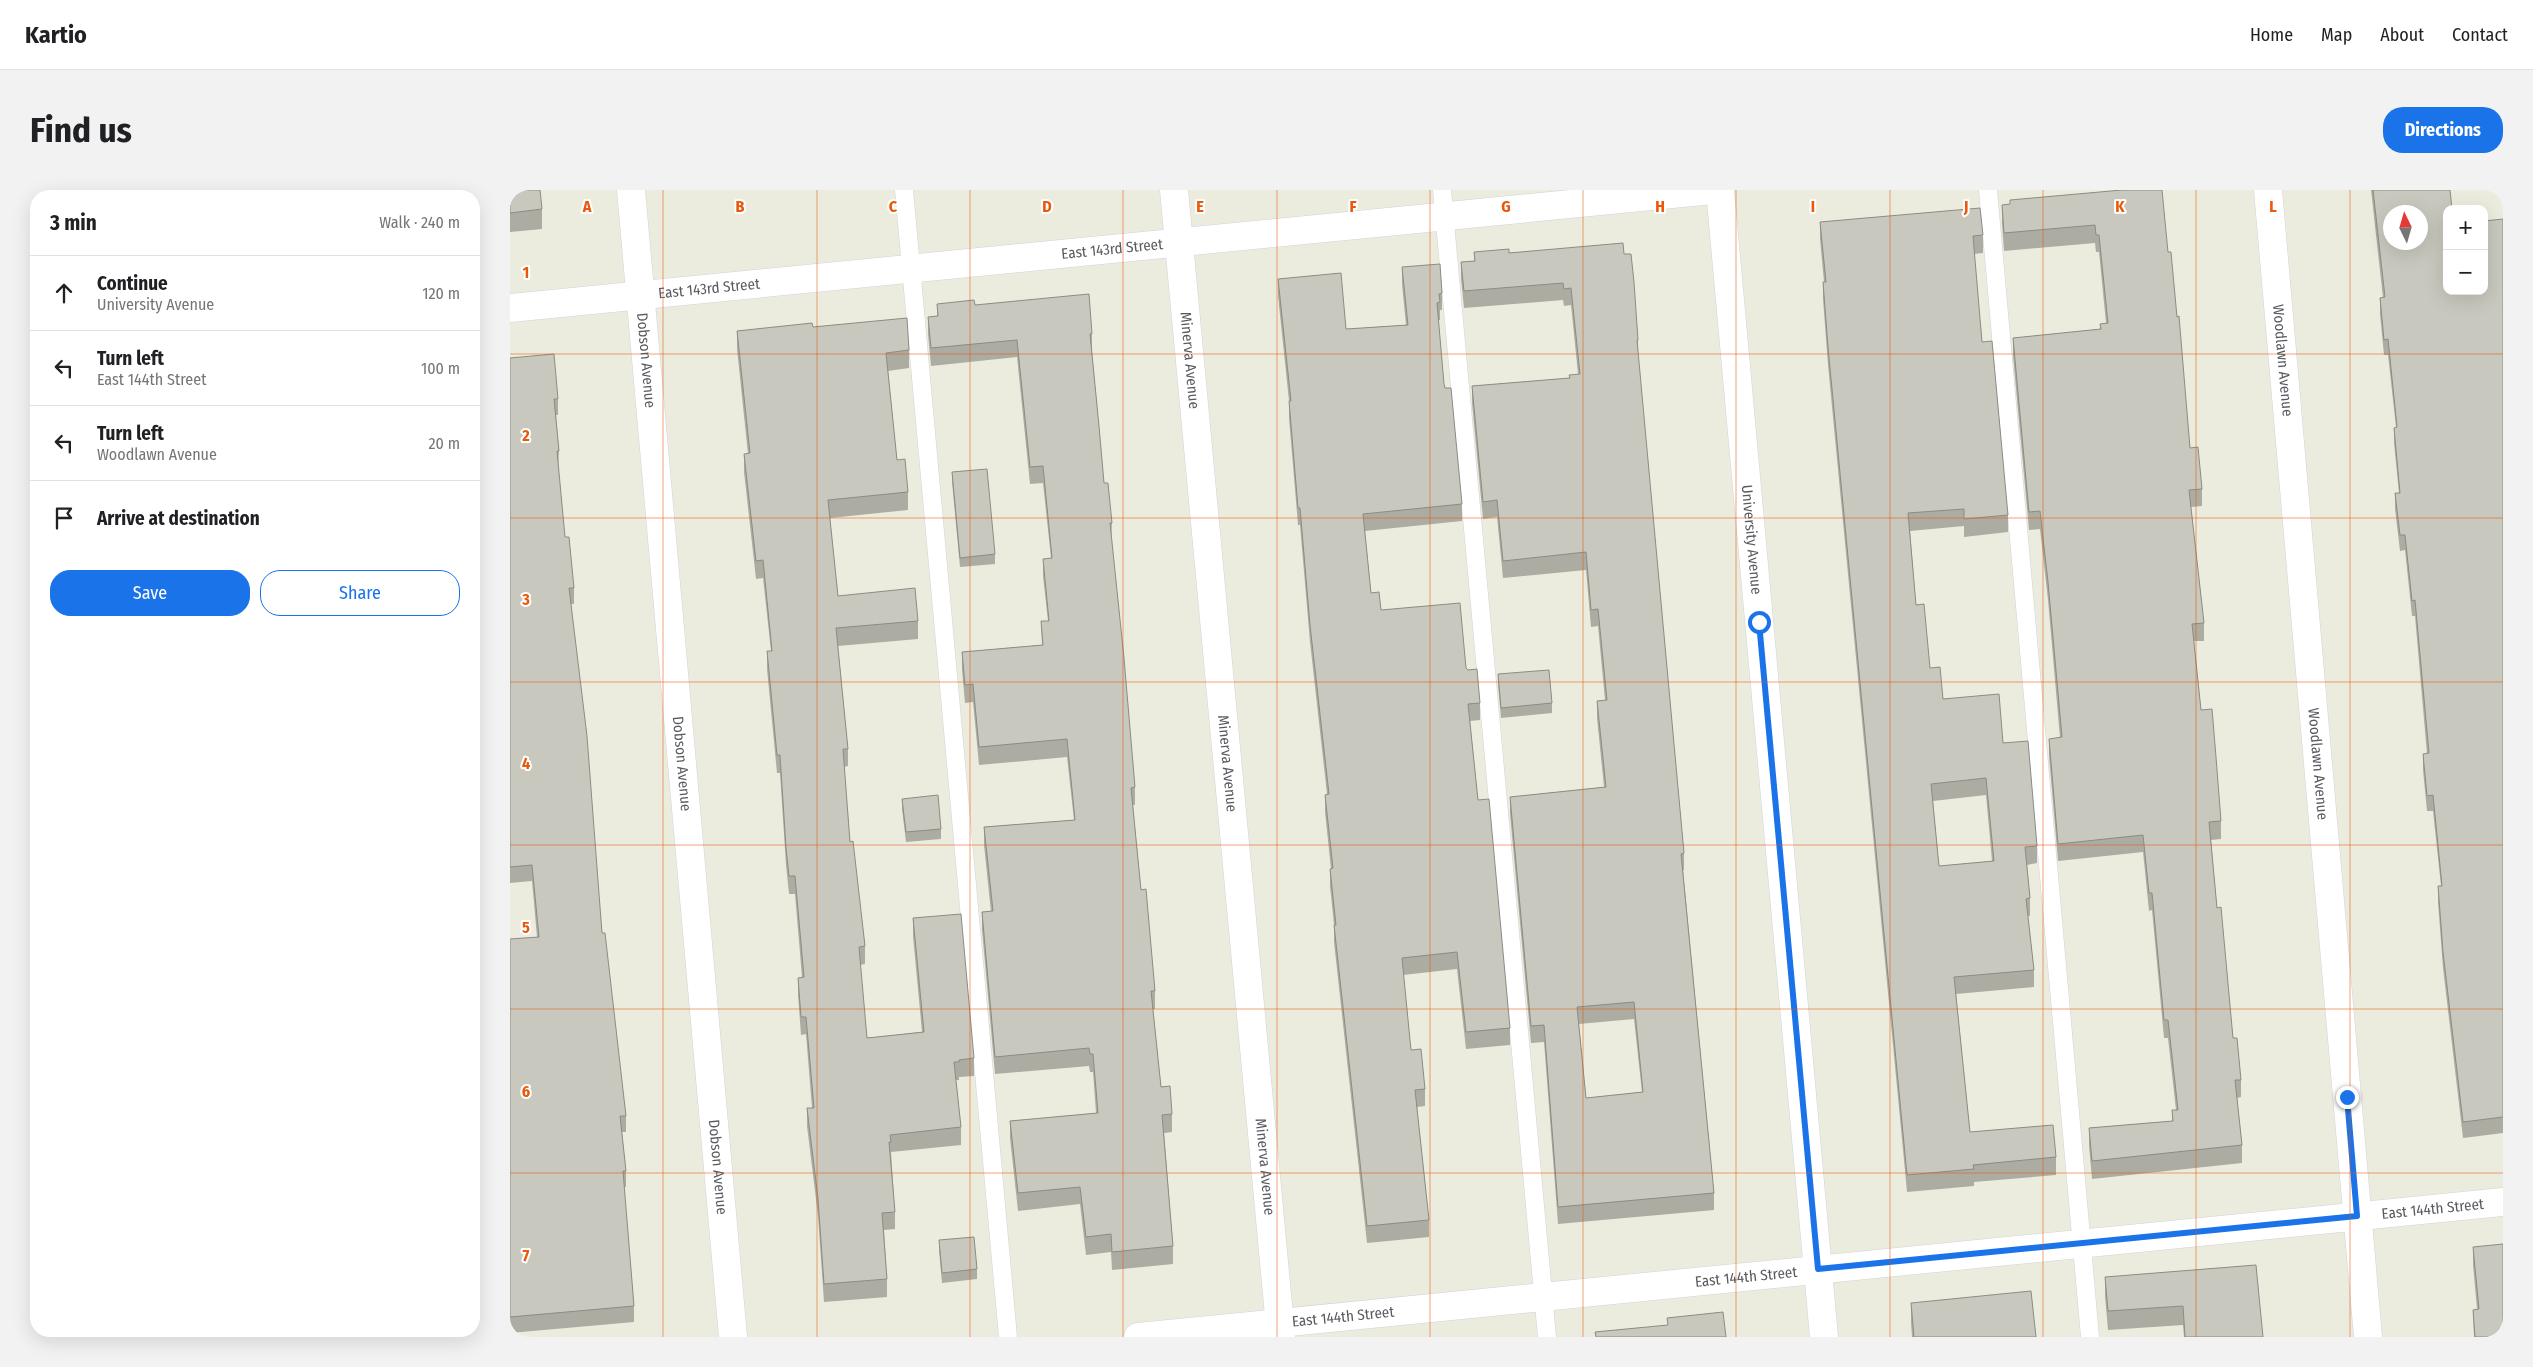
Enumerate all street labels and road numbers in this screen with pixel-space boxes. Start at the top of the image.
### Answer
street label: East 143rd Street [1060,235,1164,263]
street label: East 143rd Street [657,275,761,302]
street label: Woodlawn Avenue [2269,304,2297,417]
street label: Minerva Avenue [1176,311,1203,410]
street label: Dobson Avenue [633,312,659,409]
street label: University Avenue [1738,484,1766,595]
street label: Woodlawn Avenue [2304,707,2332,821]
street label: Minerva Avenue [1214,714,1241,813]
street label: Dobson Avenue [669,715,695,812]
street label: Minerva Avenue [1252,1117,1279,1216]
street label: Dobson Avenue [705,1119,731,1215]
street label: East 144th Street [2381,1195,2485,1223]
street label: East 144th Street [1694,1263,1798,1291]
street label: East 144th Street [1291,1303,1395,1331]

